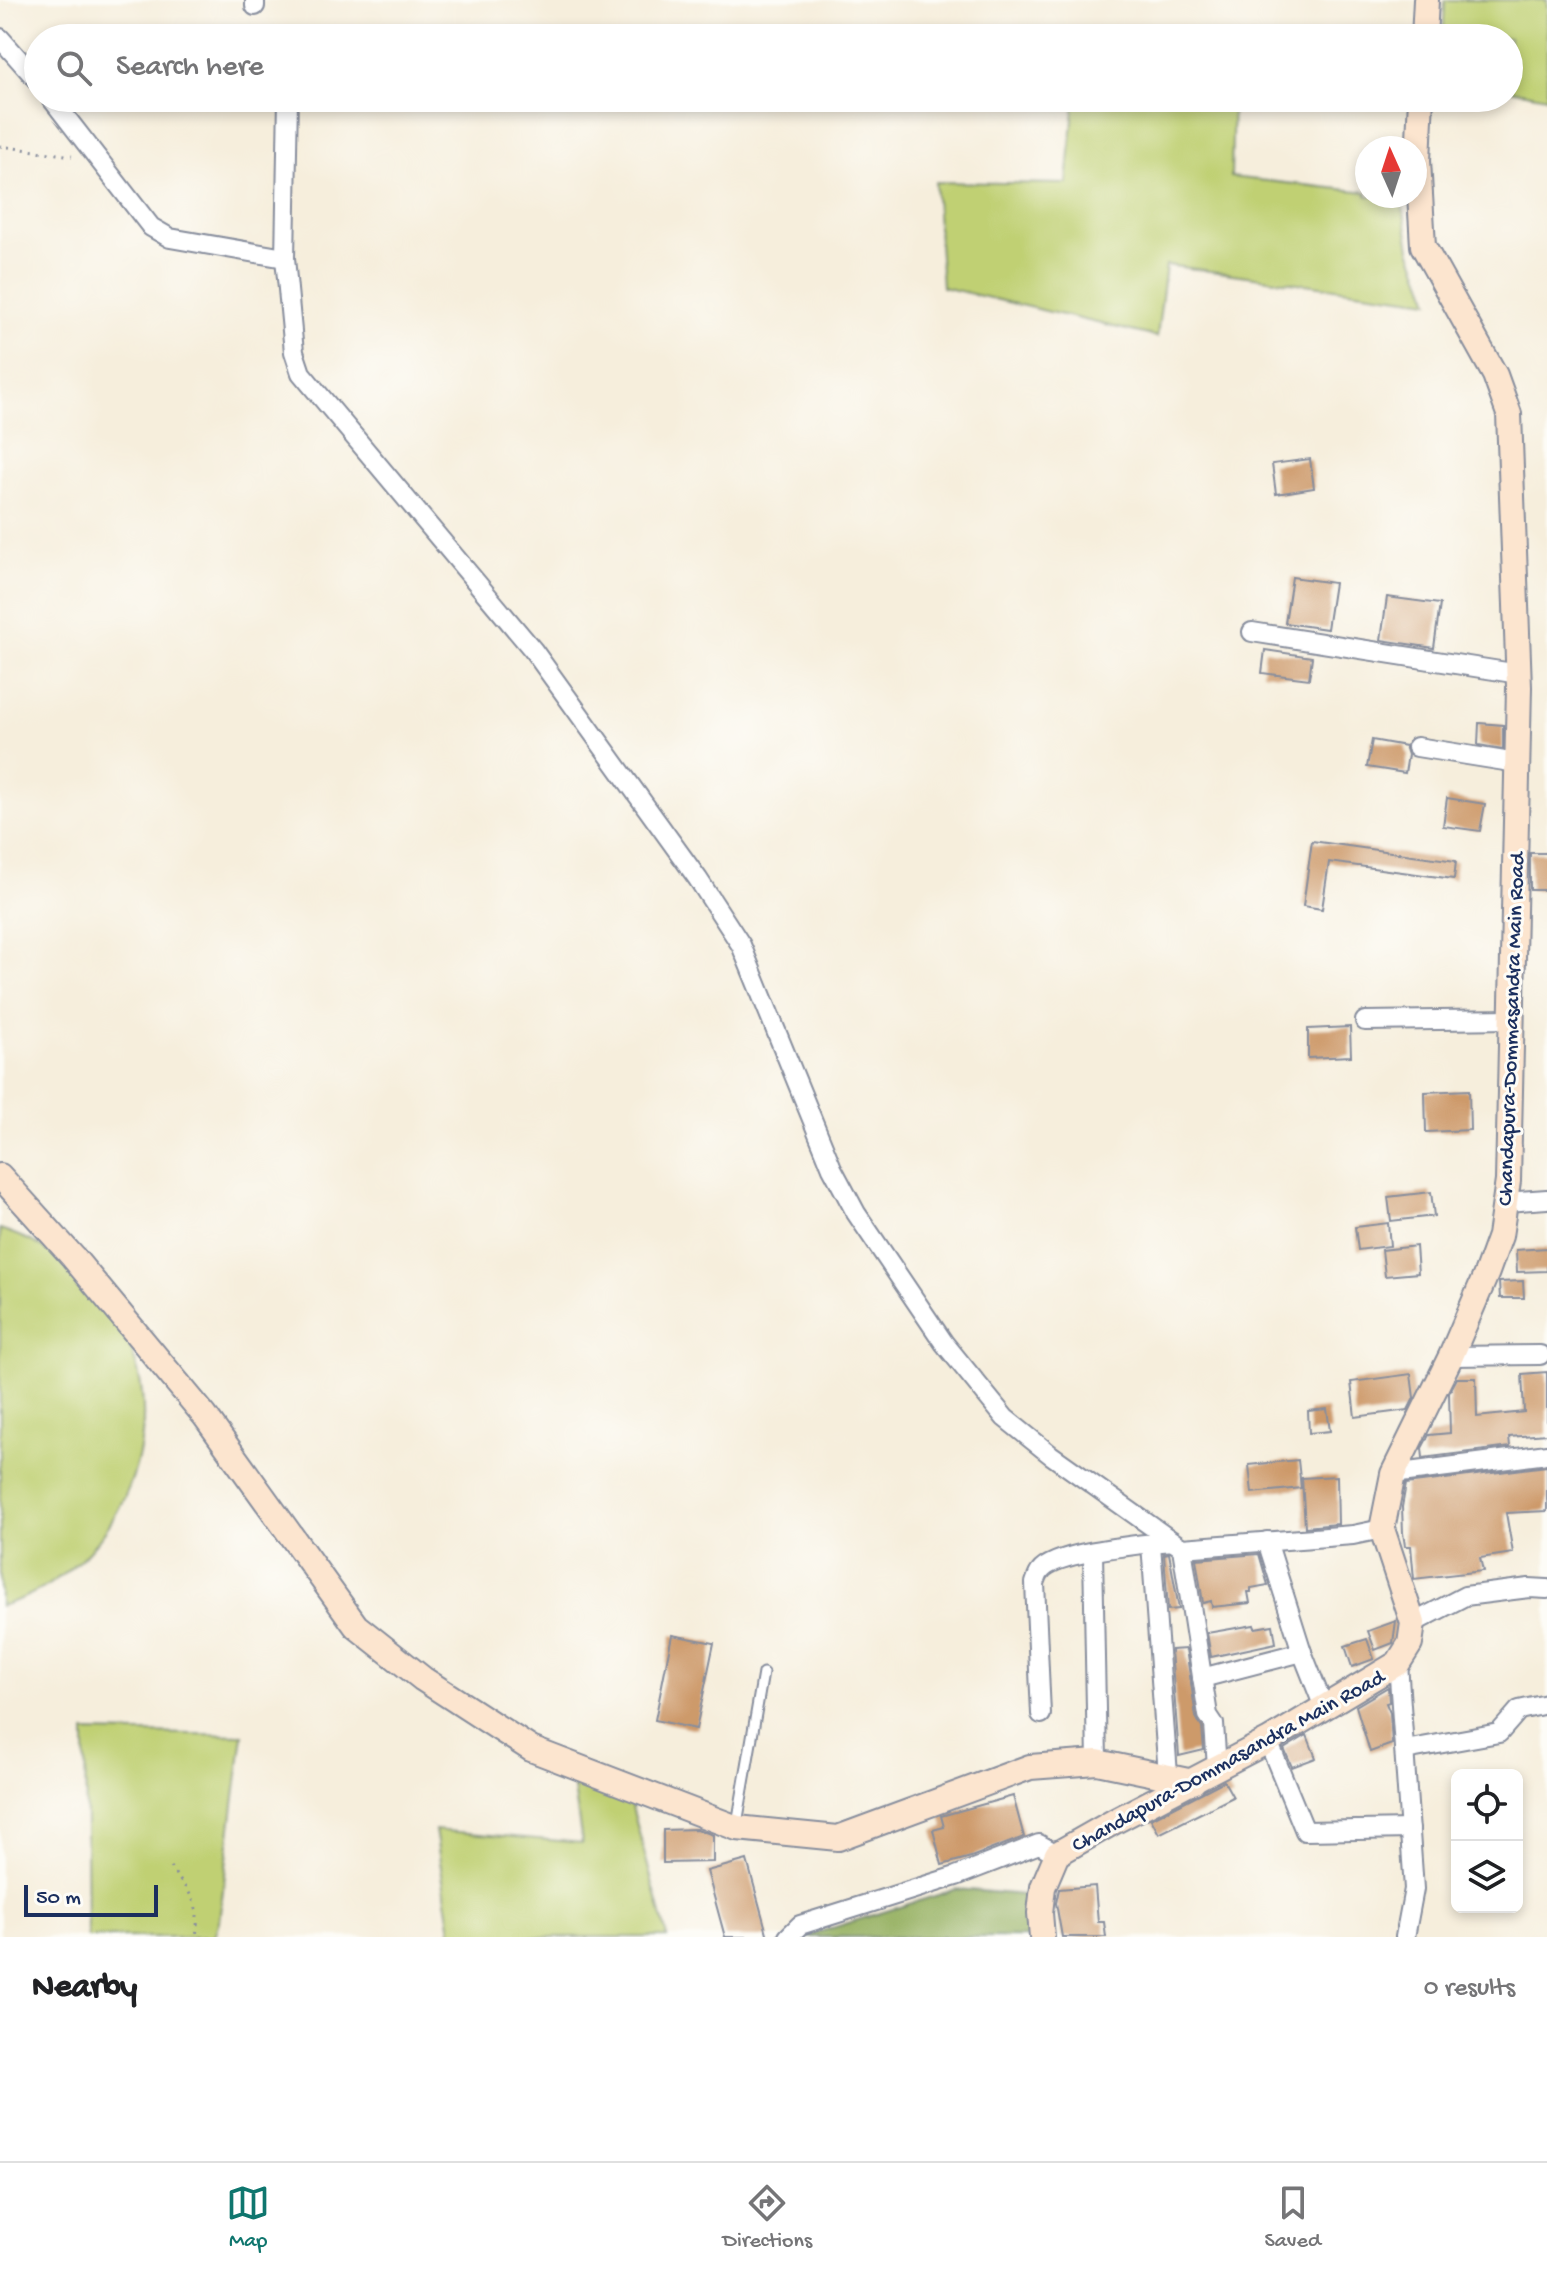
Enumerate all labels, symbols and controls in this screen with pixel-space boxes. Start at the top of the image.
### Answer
search box [24,24,1523,112]
icon: search [52,46,96,90]
text: Search here [116,51,264,86]
north arrow [1355,136,1427,208]
street label: Chandapura-Dommasandra Main Road [1494,850,1532,1206]
street label: Chandapura-Dommasandra Main Road [1068,1664,1392,1860]
map controls [1451,1769,1523,1913]
button: locate [1451,1769,1523,1841]
button: layers [1451,1841,1523,1913]
scale bar [24,1881,158,1917]
text: 50 m [36,1886,81,1912]
text: Nearby [32,1969,137,2009]
text: 0 results [1424,1974,1515,2005]
tab: Map [226,2181,270,2255]
tab: Directions [723,2181,812,2255]
tab: Saved [1264,2181,1321,2255]

